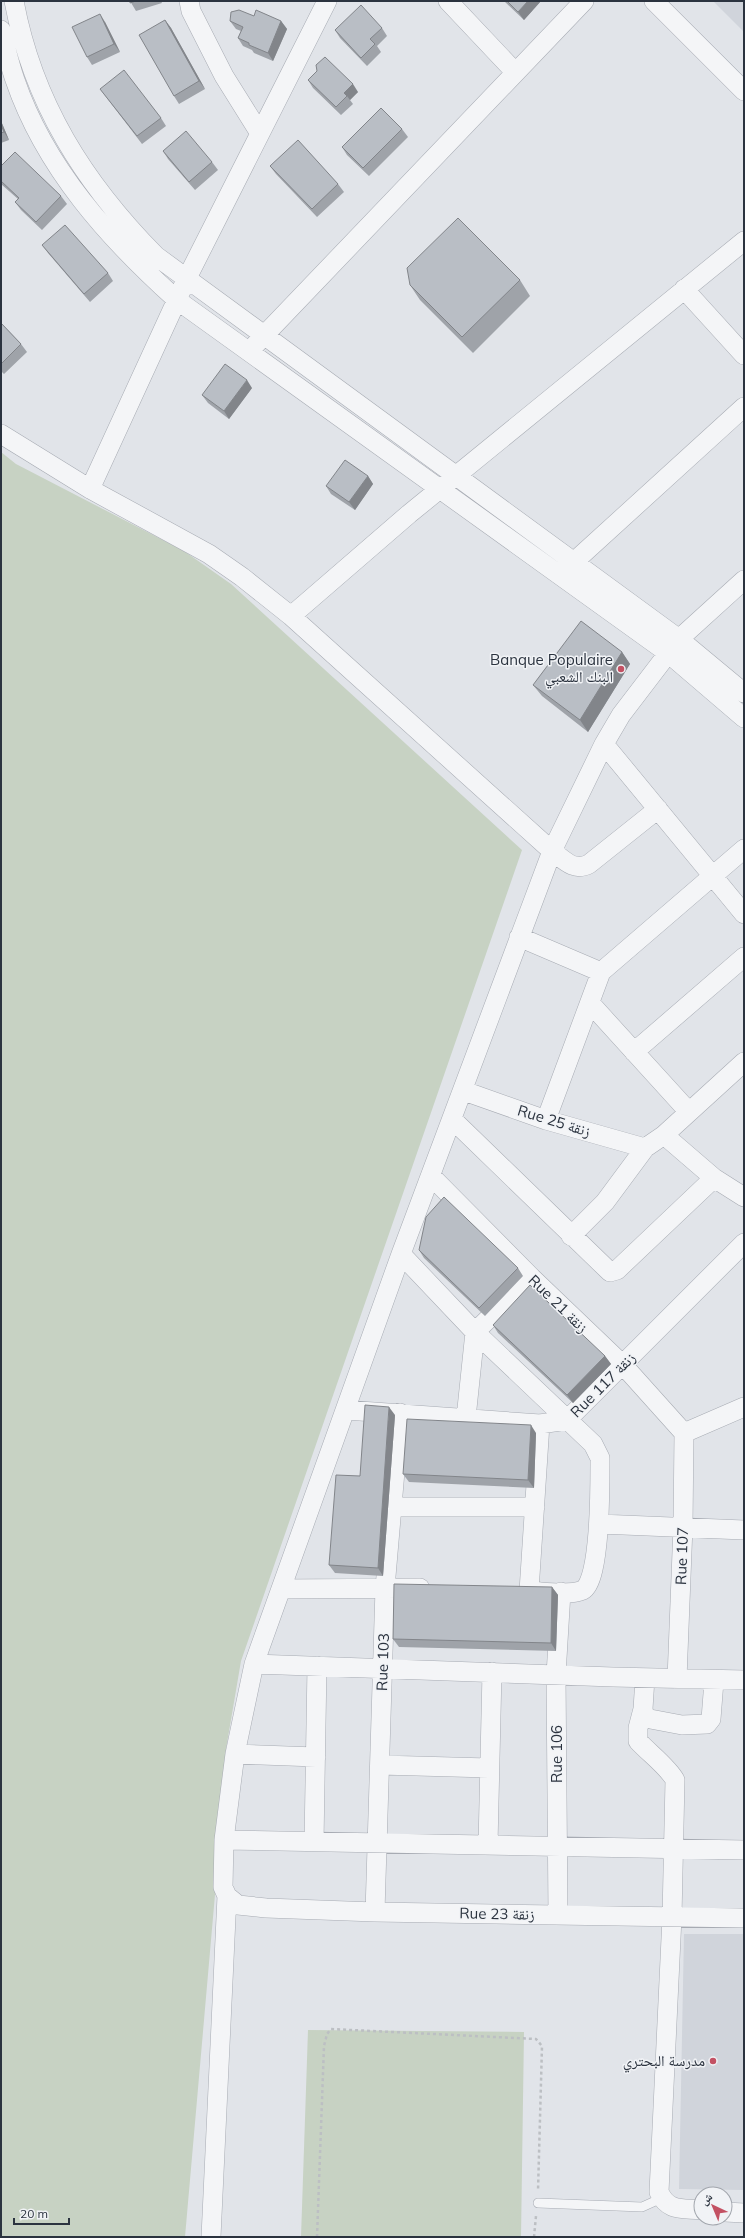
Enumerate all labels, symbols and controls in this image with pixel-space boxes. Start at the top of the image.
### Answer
place label: Banque Populaire البنك الشعبي [490,650,613,689]
marker: Banque Populaire البنك الشعبي [616,664,626,674]
street label: Rue 25 زنقة [515,1100,593,1141]
street label: Rue 21 زنقة [525,1271,592,1337]
street label: Rue 117 زنقة [566,1348,639,1421]
street label: Rue 107 [671,1527,692,1585]
street label: Rue 103 [372,1633,393,1691]
street label: Rue 106 [547,1725,566,1783]
street label: Rue 23 زنقة [459,1903,535,1924]
place label: مدرسة البحتري [623,2051,705,2073]
marker: مدرسة البحتري [708,2056,718,2066]
north arrow [693,2186,733,2226]
text: ش [697,2189,716,2209]
scale bar [14,2200,69,2226]
text: 20 m [20,2206,48,2221]

